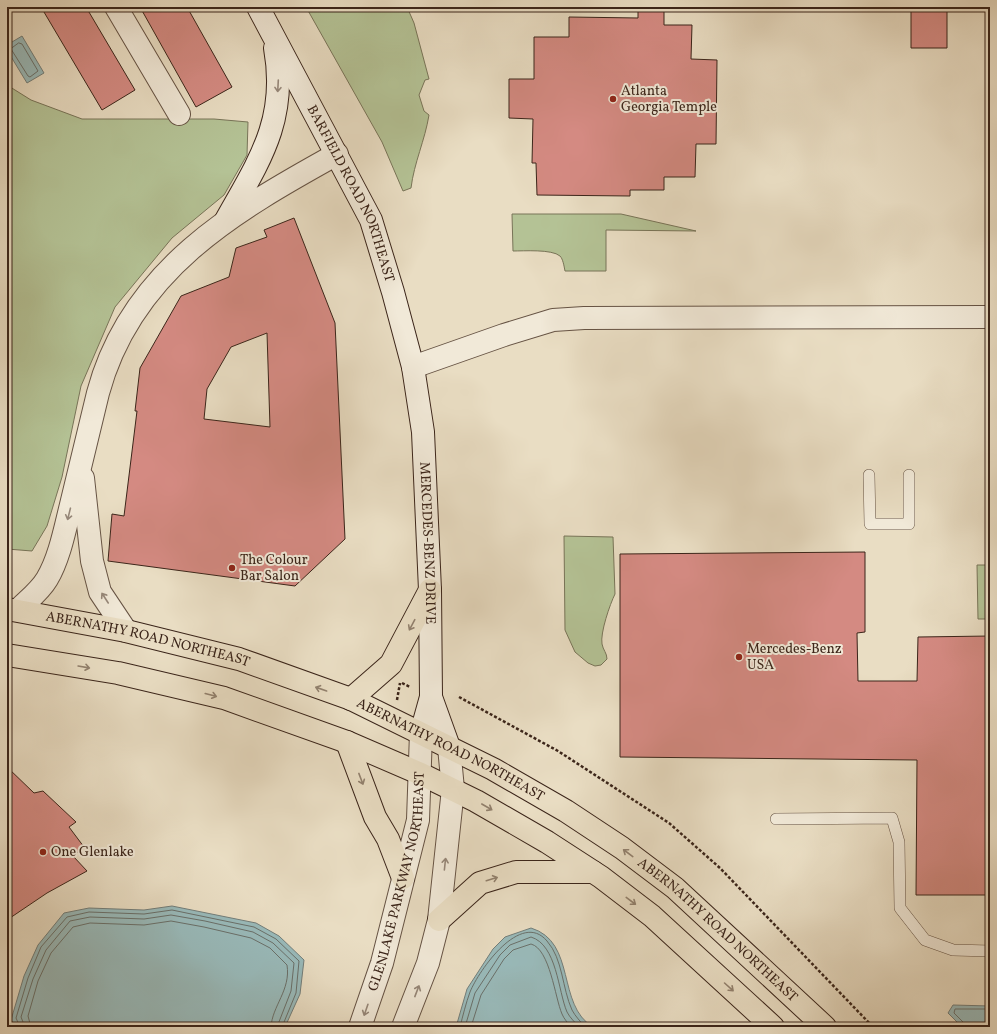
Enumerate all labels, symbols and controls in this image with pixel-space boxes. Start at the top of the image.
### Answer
one-way arrow [275,79,282,92]
place label: Atlanta Georgia Temple [621,82,717,117]
marker: Atlanta Georgia Temple [608,94,618,104]
street label: BARFIELD ROAD NORTHEAST [302,102,399,285]
street label: MERCEDES-BENZ DRIVE [415,462,440,624]
one-way arrow [64,507,72,520]
place label: The Colour Bar Salon [240,551,308,586]
marker: The Colour Bar Salon [227,563,237,573]
one-way arrow [100,593,109,604]
street label: ABERNATHY ROAD NORTHEAST [44,607,253,672]
one-way arrow [407,619,415,631]
place label: Mercedes-Benz USA [747,640,842,675]
marker: Mercedes-Benz USA [734,652,744,662]
one-way arrow [77,663,90,671]
one-way arrow [315,684,327,692]
one-way arrow [204,692,217,699]
street label: ABERNATHY ROAD NORTHEAST [353,694,548,806]
street label: GLENLAKE PARKWAY NORTHEAST [363,771,429,994]
one-way arrow [357,772,365,784]
one-way arrow [481,804,493,812]
place label: One Glenlake [51,843,134,862]
marker: One Glenlake [38,847,48,857]
one-way arrow [623,848,634,857]
street label: ABERNATHY ROAD NORTHEAST [634,853,802,1006]
one-way arrow [441,858,449,871]
one-way arrow [485,875,498,882]
one-way arrow [626,896,637,905]
one-way arrow [724,982,734,991]
one-way arrow [414,985,422,997]
one-way arrow [362,1003,369,1016]

